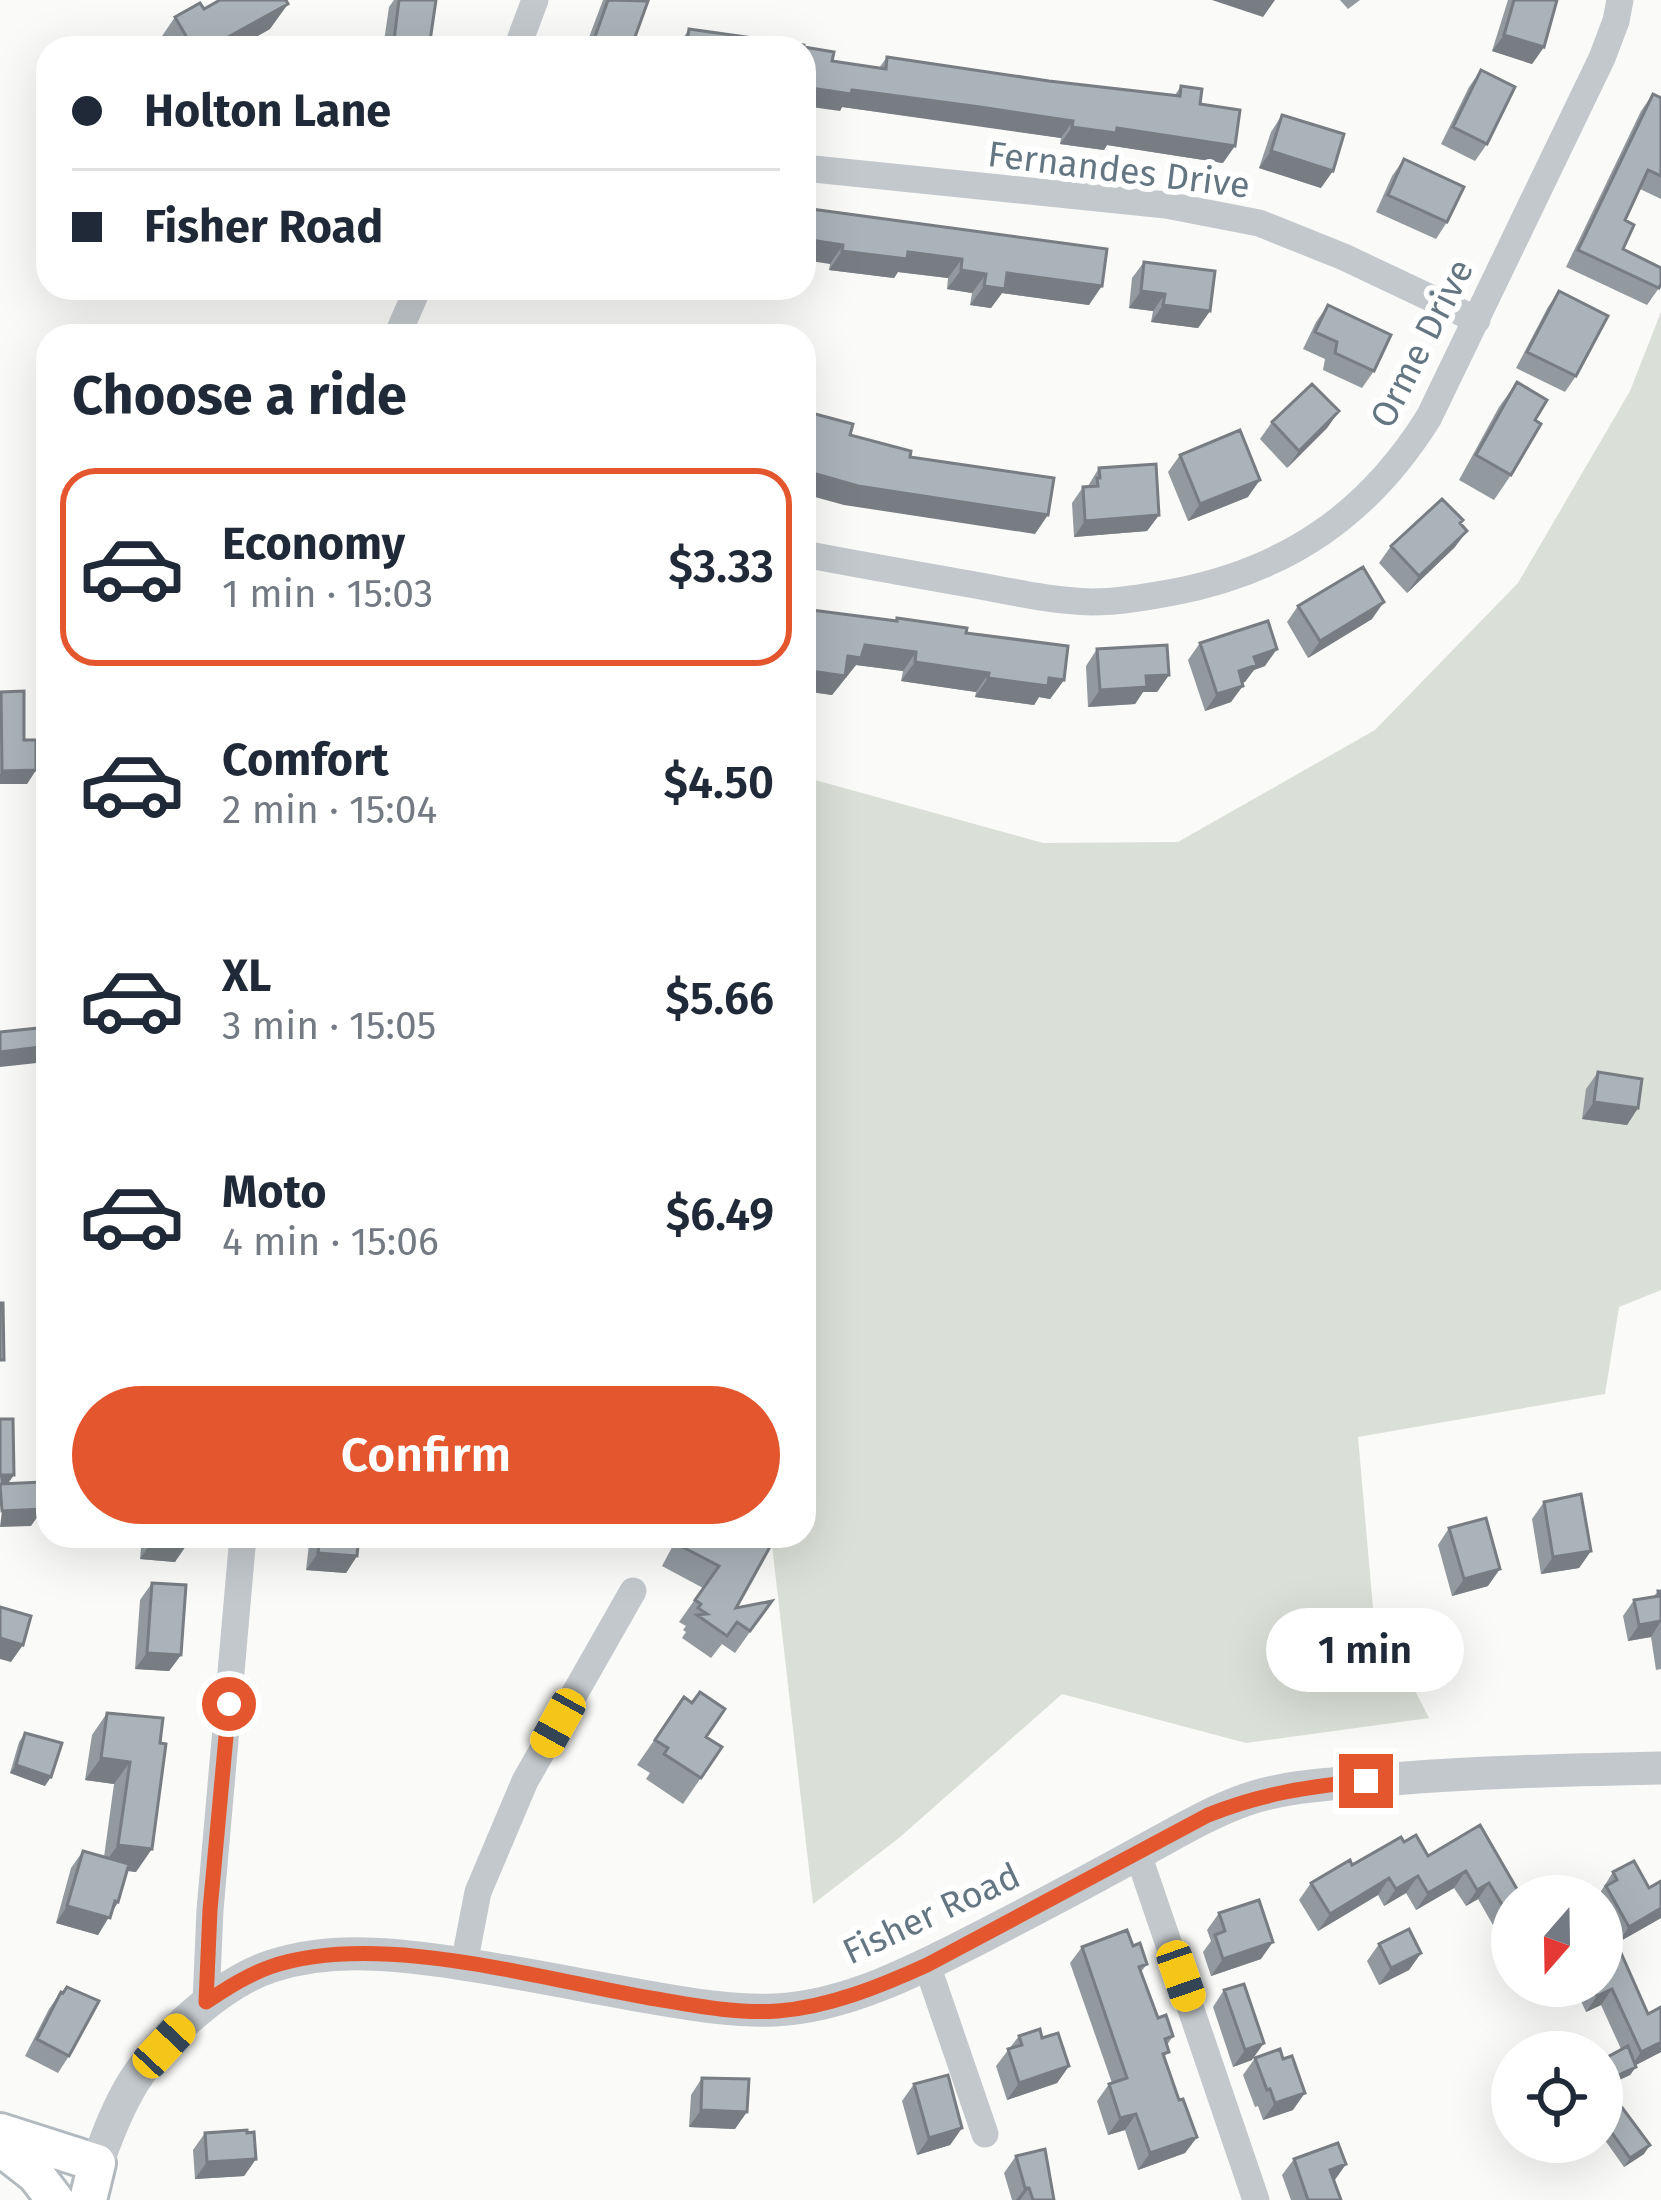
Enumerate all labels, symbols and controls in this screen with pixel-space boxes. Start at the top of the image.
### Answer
text: Holton Lane [144,84,391,138]
street label: Fernandes Drive [985,132,1252,208]
text: Fisher Road [144,200,383,254]
street label: Orme Drive [1361,252,1483,435]
text: Choose a ride [72,364,407,428]
icon: car [78,513,186,621]
text: Economy [222,517,405,571]
text: $3.33 [669,540,774,594]
text: 1 min · 15:03 [222,571,433,617]
icon: car [78,729,186,837]
text: Comfort [222,733,389,787]
text: $4.50 [663,756,774,810]
text: 2 min · 15:04 [222,787,437,833]
icon: car [78,945,186,1053]
text: XL [222,949,271,1003]
text: $5.66 [665,972,774,1026]
text: 3 min · 15:05 [222,1003,436,1049]
icon: car [78,1161,186,1269]
text: Moto [222,1165,327,1219]
text: $6.49 [666,1188,774,1242]
text: 4 min · 15:06 [222,1219,439,1265]
button: Confirm [72,1386,780,1524]
callout: 1 min [1267,1607,1465,1691]
text: 1 min [1318,1627,1412,1673]
route start [202,1677,256,1731]
car [525,1683,591,1763]
route end [1339,1754,1393,1808]
street label: Fisher Road [836,1854,1027,1974]
north arrow [1491,1875,1623,2007]
map controls [1491,1875,1623,2163]
car [1152,1936,1210,2016]
car [126,2007,202,2085]
button: locate [1491,2031,1623,2163]

